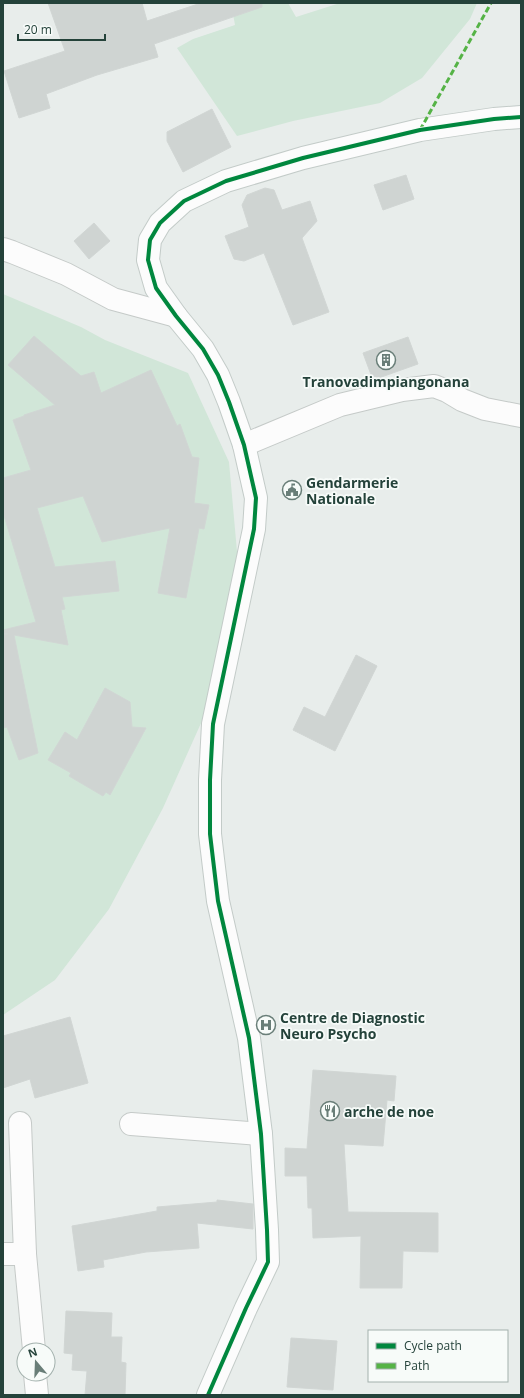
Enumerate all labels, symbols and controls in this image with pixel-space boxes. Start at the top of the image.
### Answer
scale bar [18,16,105,42]
text: 20 m [24,21,52,38]
building icon: Tranovadimpiangonana [375,349,397,371]
place label: Tranovadimpiangonana [303,372,469,391]
place label: Gendarmerie Nationale [306,473,398,508]
public building icon: Gendarmerie Nationale [281,479,303,501]
place label: Centre de Diagnostic Neuro Psycho [280,1008,425,1043]
hospital icon: Centre de Diagnostic Neuro Psycho [255,1014,277,1036]
restaurant icon: arche de noe [319,1100,341,1122]
place label: arche de noe [344,1102,434,1121]
legend [368,1330,508,1382]
text: Cycle path [404,1337,462,1354]
north arrow [16,1342,56,1382]
text: N [26,1344,39,1361]
text: Path [404,1357,430,1374]

